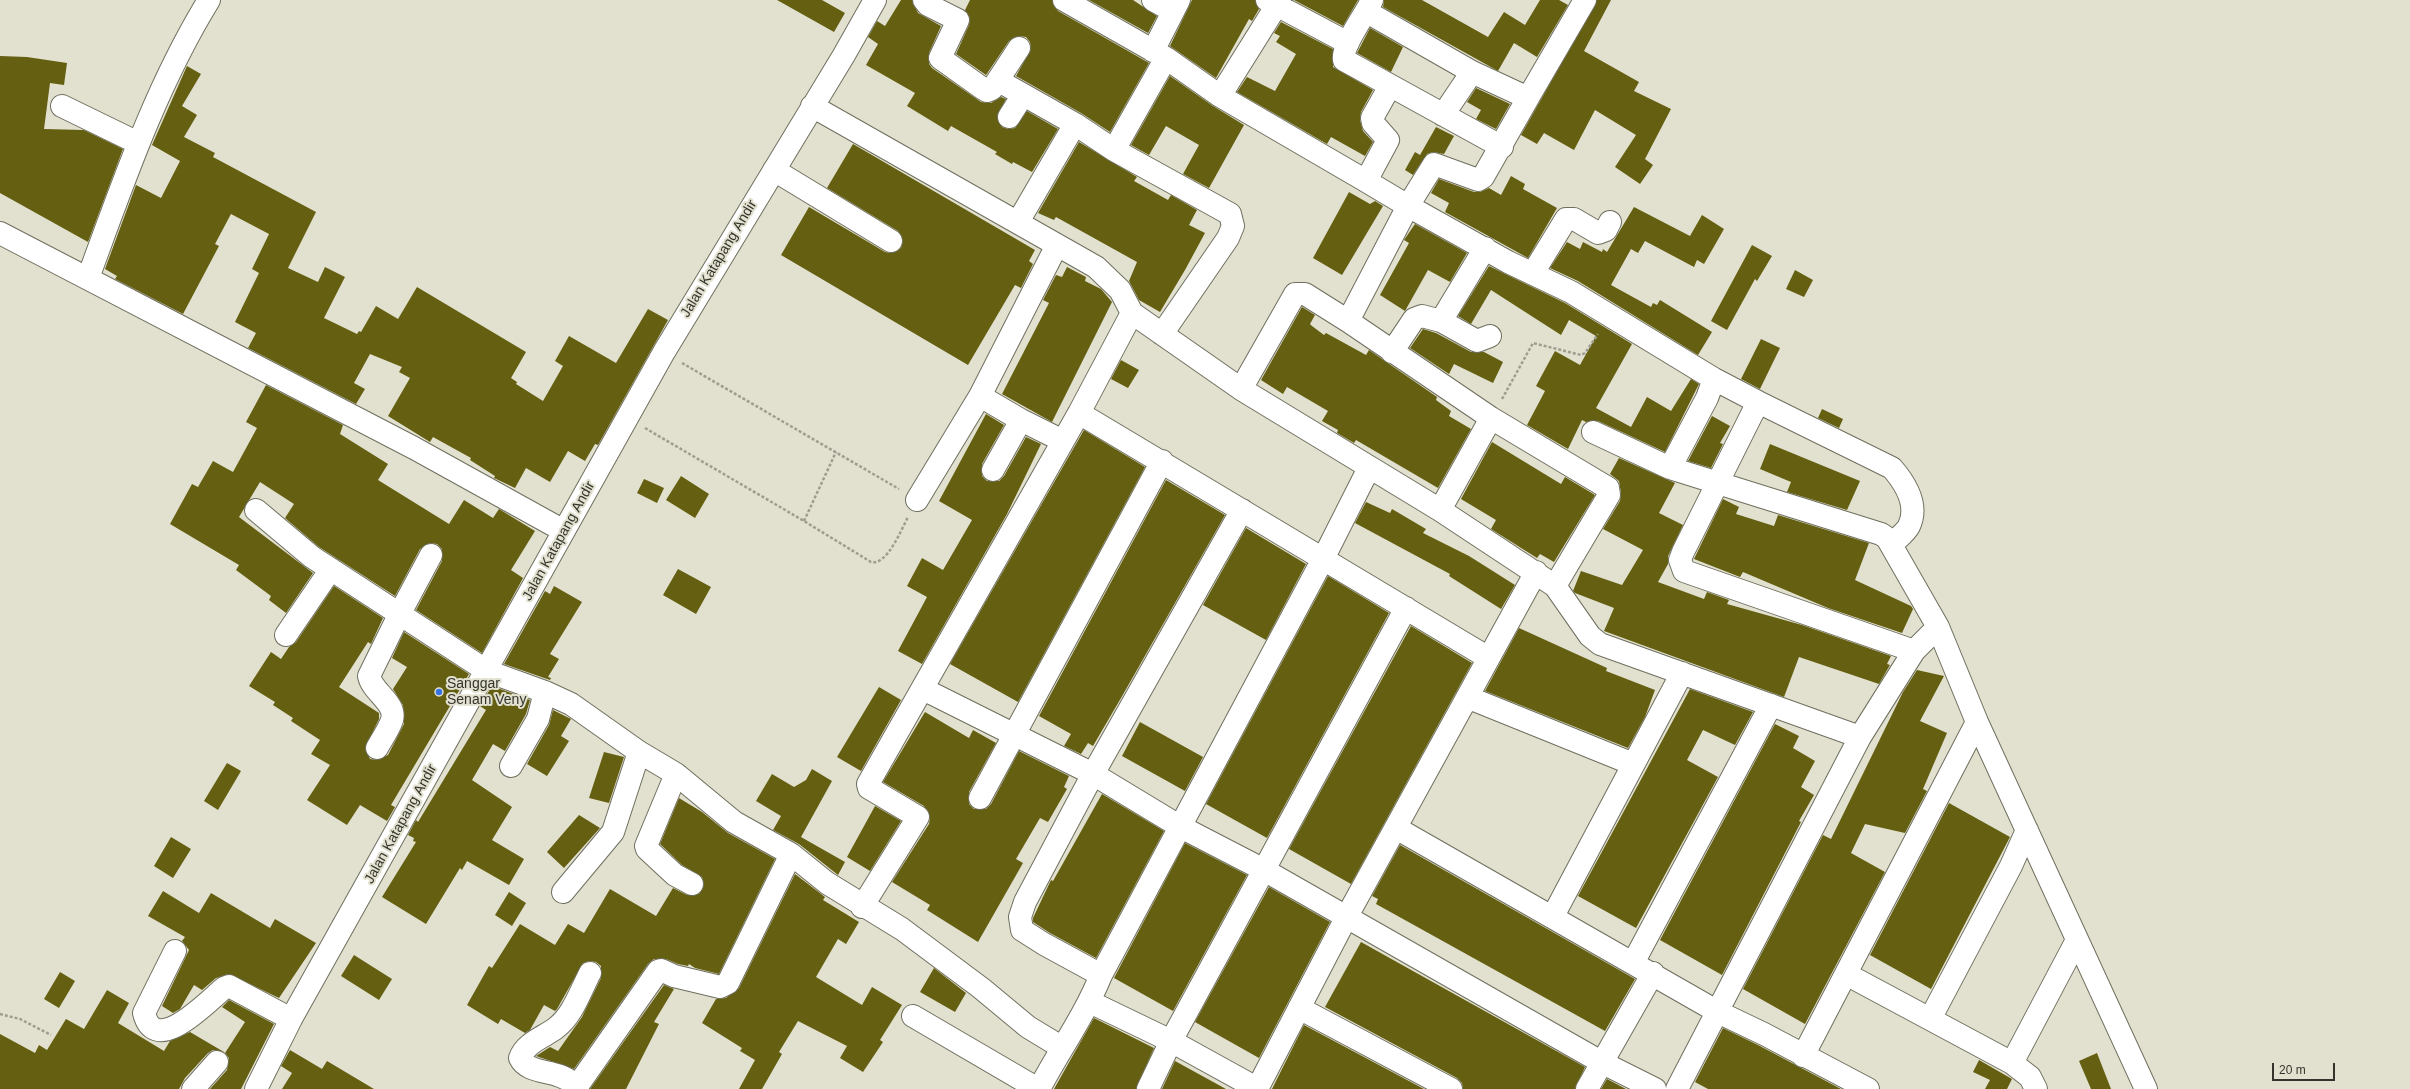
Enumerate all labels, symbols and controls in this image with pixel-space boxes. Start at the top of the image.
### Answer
street label: Jalan Katapang Andir [677,197,761,321]
street label: Jalan Katapang Andir [519,478,599,604]
place label: Sanggar Senam Veny [447,676,526,708]
marker: Sanggar Senam Veny [434,687,444,697]
street label: Jalan Katapang Andir [361,761,441,887]
scale bar [2274,1055,2337,1081]
text: 20 m [2279,1063,2306,1077]

